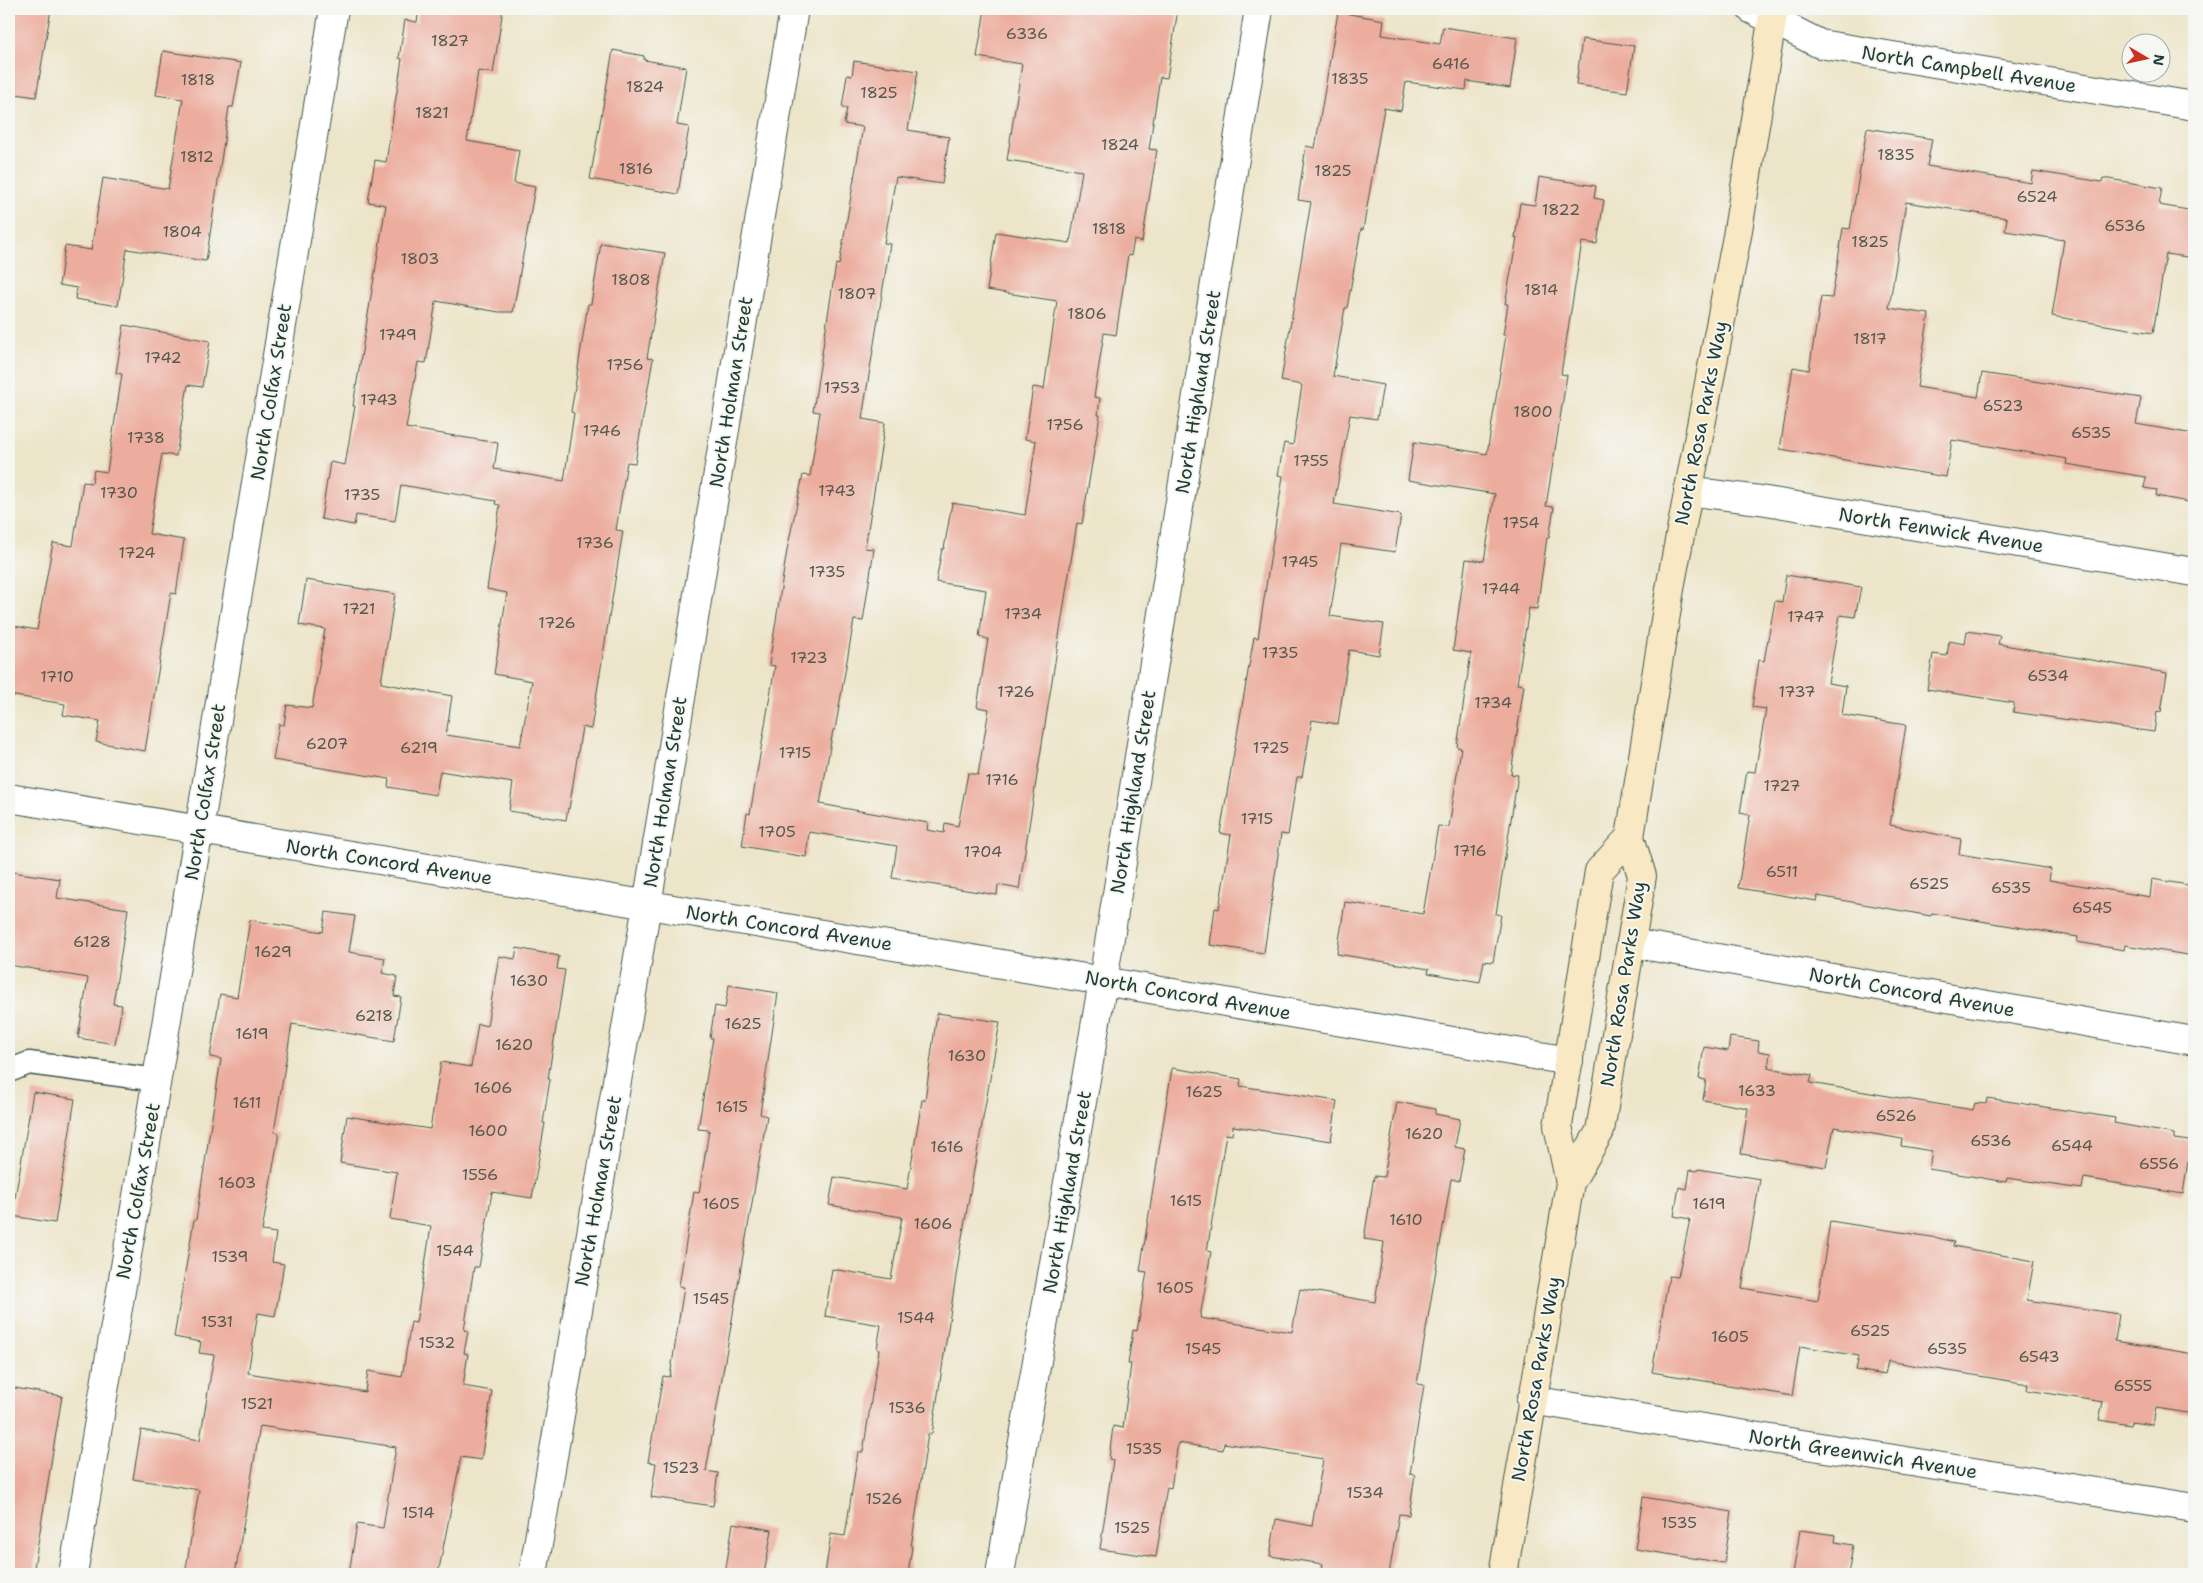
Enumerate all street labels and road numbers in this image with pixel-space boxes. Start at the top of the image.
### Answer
street label: North Campbell Avenue [1860,40,2078,98]
street label: North Highland Street [1170,288,1226,496]
street label: North Holman Street [704,295,758,489]
street label: North Colfax Street [245,302,297,482]
street label: North Rosa Parks Way [1669,319,1733,527]
street label: North Fenwick Avenue [1837,501,2045,559]
street label: North Highland Street [1105,688,1161,896]
street label: North Holman Street [638,695,692,889]
street label: North Colfax Street [179,702,231,882]
street label: North Concord Avenue [284,833,494,891]
street label: North Rosa Parks Way [1594,879,1652,1089]
street label: North Concord Avenue [684,899,894,957]
street label: North Concord Avenue [1807,962,2017,1022]
street label: North Concord Avenue [1083,965,1293,1025]
street label: North Highland Street [1037,1088,1097,1296]
street label: North Holman Street [569,1094,627,1288]
street label: North Colfax Street [110,1101,166,1281]
street label: North Rosa Parks Way [1506,1274,1566,1484]
street label: North Greenwich Avenue [1747,1424,1979,1484]

